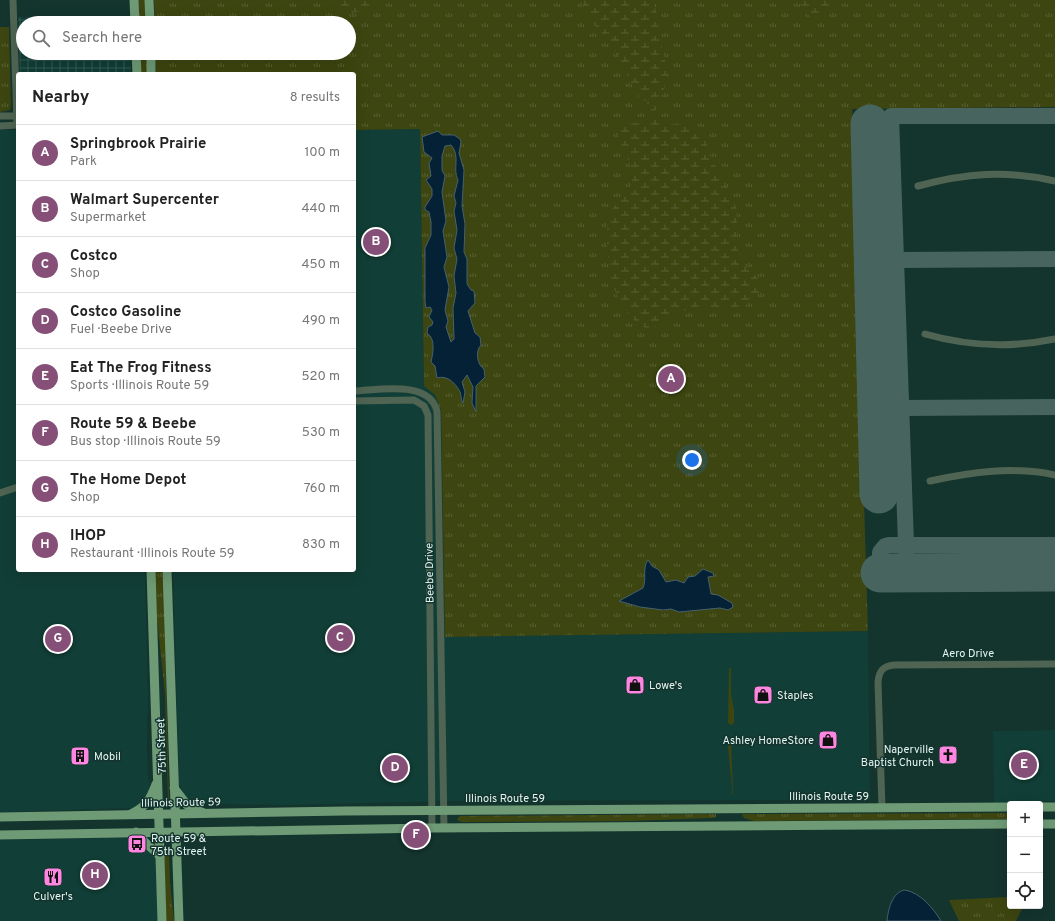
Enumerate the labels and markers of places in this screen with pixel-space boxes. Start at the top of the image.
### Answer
pin: B [363,227,389,257]
pin: A [658,364,684,394]
pin: C [327,623,353,653]
pin: G [45,624,71,654]
shop icon: Lowe's [624,674,646,696]
place label: Lowe's [649,679,682,693]
shop icon: Staples [752,684,774,706]
place label: Staples [777,689,814,703]
shop icon: Ashley HomeStore [817,729,839,751]
place label: Ashley HomeStore [723,734,814,748]
place label: Naperville Baptist Church [861,743,934,770]
church icon: Naperville Baptist Church [937,744,959,766]
building icon: Mobil [69,745,91,767]
place label: Mobil [94,750,121,764]
pin: E [1011,750,1037,780]
pin: D [382,753,408,783]
pin: F [403,820,429,850]
place label: Route 59 & 75th Street [151,832,207,859]
bus stop icon: Route 59 & 75th Street [126,833,148,855]
pin: H [82,860,108,890]
restaurant icon: Culver's [42,866,64,888]
place label: Culver's [33,890,73,904]

